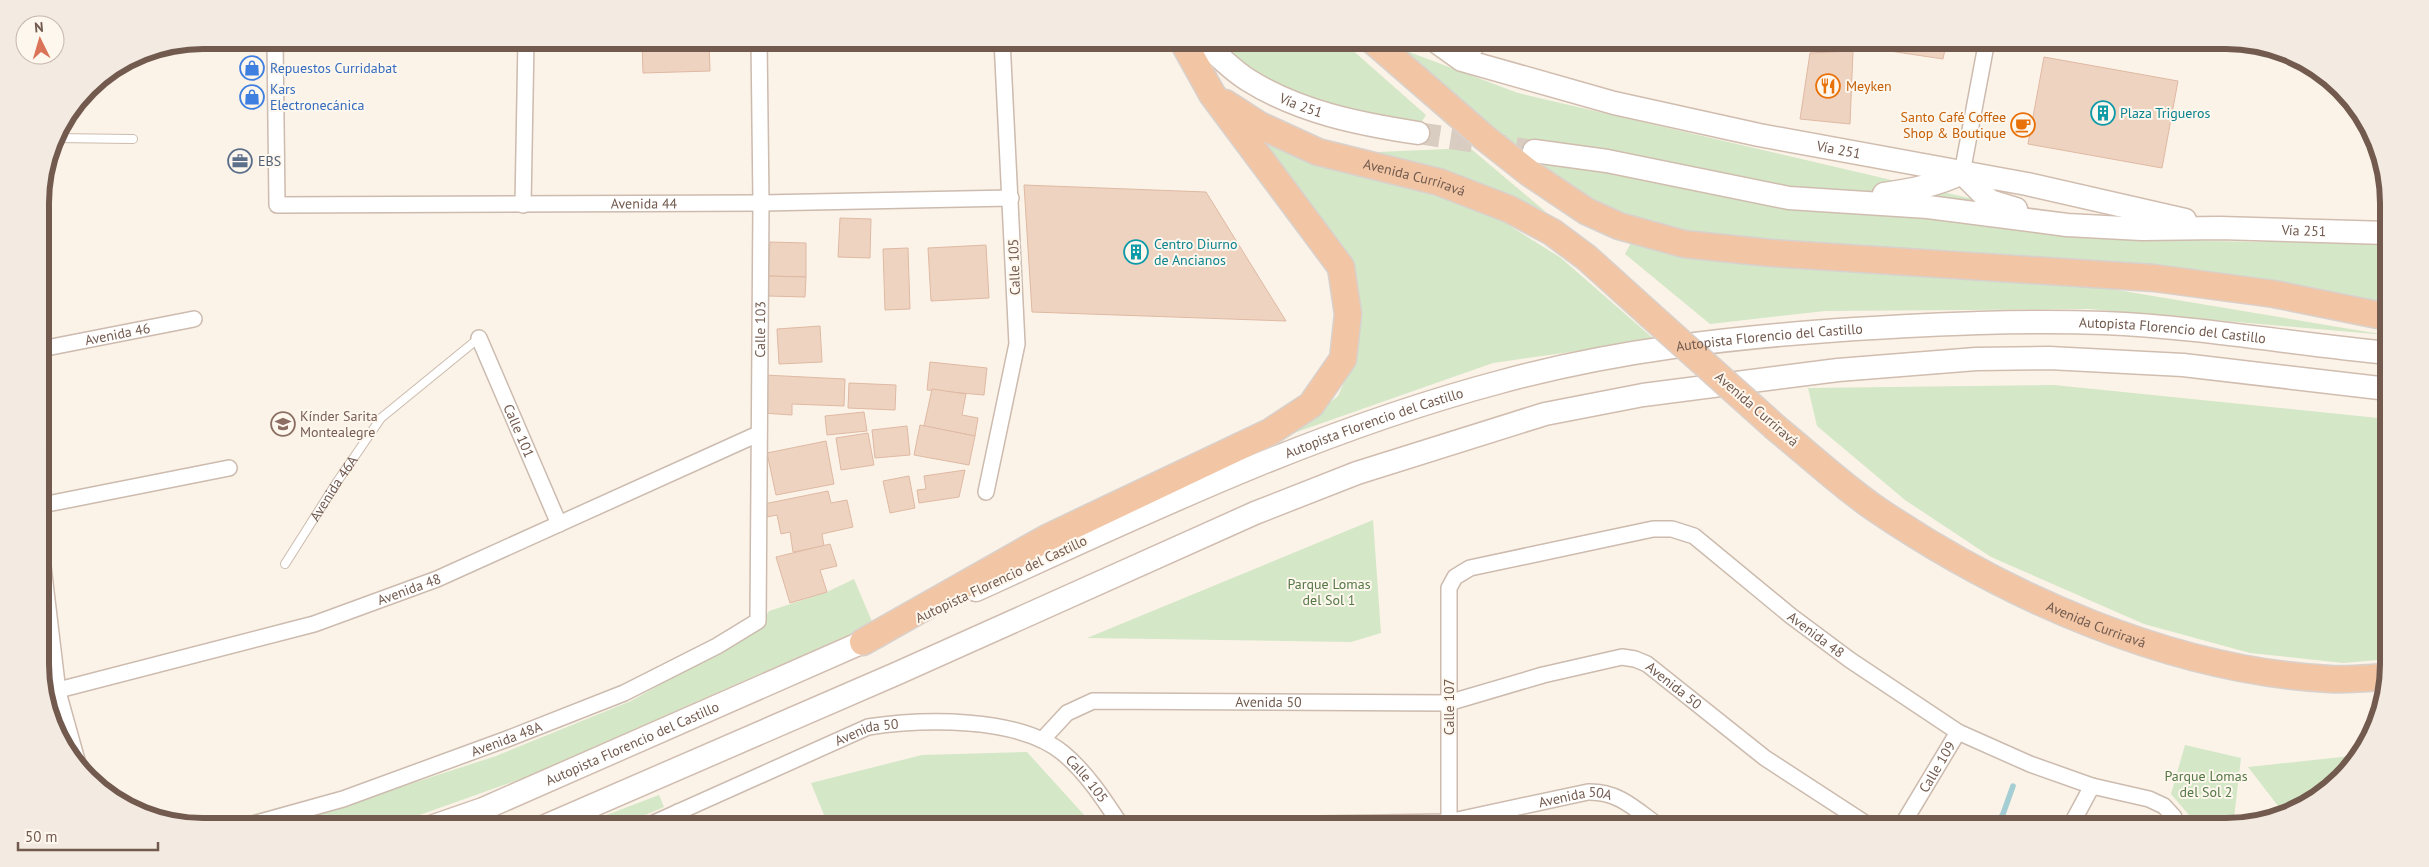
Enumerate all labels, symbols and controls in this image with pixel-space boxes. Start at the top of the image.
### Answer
north arrow [15,15,65,65]
text: N [33,18,44,36]
shop icon: Repuestos Curridabat [239,55,265,81]
place label: Repuestos Curridabat [270,59,397,77]
restaurant icon: Meyken [1815,73,1841,99]
place label: Meyken [1846,77,1892,95]
place label: Kars Electronecánica [270,80,364,114]
shop icon: Kars Electronecánica [239,84,265,110]
street label: Vía 251 [1276,89,1325,121]
building icon: Plaza Trigueros [2090,100,2116,126]
place label: Plaza Trigueros [2120,104,2211,122]
place label: Santo Café Coffee Shop & Boutique [1901,108,2006,142]
cafe icon: Santo Café Coffee Shop & Boutique [2010,112,2036,138]
street label: Vía 251 [1814,137,1862,162]
office icon: EBS [227,148,253,174]
place label: EBS [258,152,281,170]
street label: Avenida Curriravá [1361,155,1468,200]
street label: Avenida 44 [611,194,678,213]
street label: Vía 251 [2280,221,2327,240]
place label: Centro Diurno de Ancianos [1154,235,1237,269]
street label: Calle 105 [1004,238,1024,296]
building icon: Centro Diurno de Ancianos [1123,239,1149,265]
street label: Calle 103 [751,301,769,358]
street label: Autopista Florencio del Castillo [2079,313,2267,347]
street label: Avenida 46 [83,319,152,349]
street label: Autopista Florencio del Castillo [1675,320,1863,355]
street label: Avenida Curriravá [1711,368,1803,450]
street label: Autopista Florencio del Castillo [1282,384,1465,462]
street label: Calle 101 [499,401,538,460]
place label: Kínder Sarita Montealegre [300,407,378,441]
school or university icon: Kínder Sarita Montealegre [270,411,296,437]
street label: Avenida 46A [306,451,362,524]
street label: Autopista Florencio del Castillo [912,531,1090,627]
street label: Avenida 48 [375,569,443,609]
park label: Parque Lomas del Sol 1 [1287,575,1371,609]
street label: Avenida Curriravá [2044,597,2148,652]
street label: Avenida 48 [1784,607,1848,662]
street label: Avenida 50 [1642,658,1706,713]
street label: Calle 107 [1440,679,1458,735]
street label: Avenida 50 [1235,693,1302,711]
street label: Autopista Florencio del Castillo [543,697,722,789]
street label: Avenida 50 [832,715,900,750]
street label: Avenida 48A [468,717,545,760]
street label: Calle 109 [1915,738,1959,796]
street label: Calle 105 [1062,751,1112,806]
park label: Parque Lomas del Sol 2 [2164,767,2248,801]
street label: Avenida 50A [1537,783,1615,811]
scale bar [18,820,158,852]
text: 50 m [25,827,58,846]

